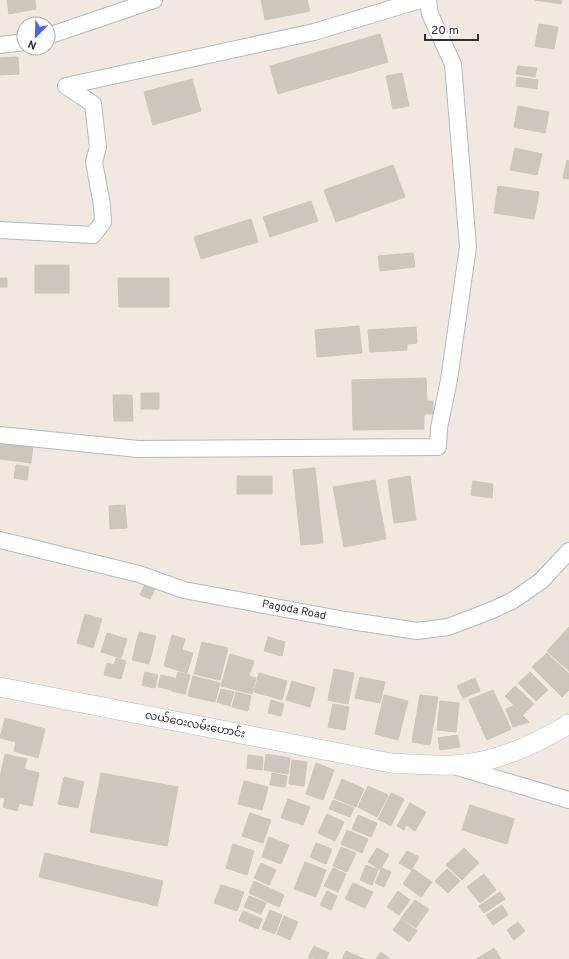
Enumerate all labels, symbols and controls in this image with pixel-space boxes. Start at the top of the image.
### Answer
north arrow [16,16,56,56]
scale bar [425,16,478,42]
text: 20 m [431,23,459,39]
text: N [26,36,39,52]
street label: Pagoda Road [261,597,327,623]
street label: လယ်ဝေးလမ်းဟောင်း [144,707,247,742]

